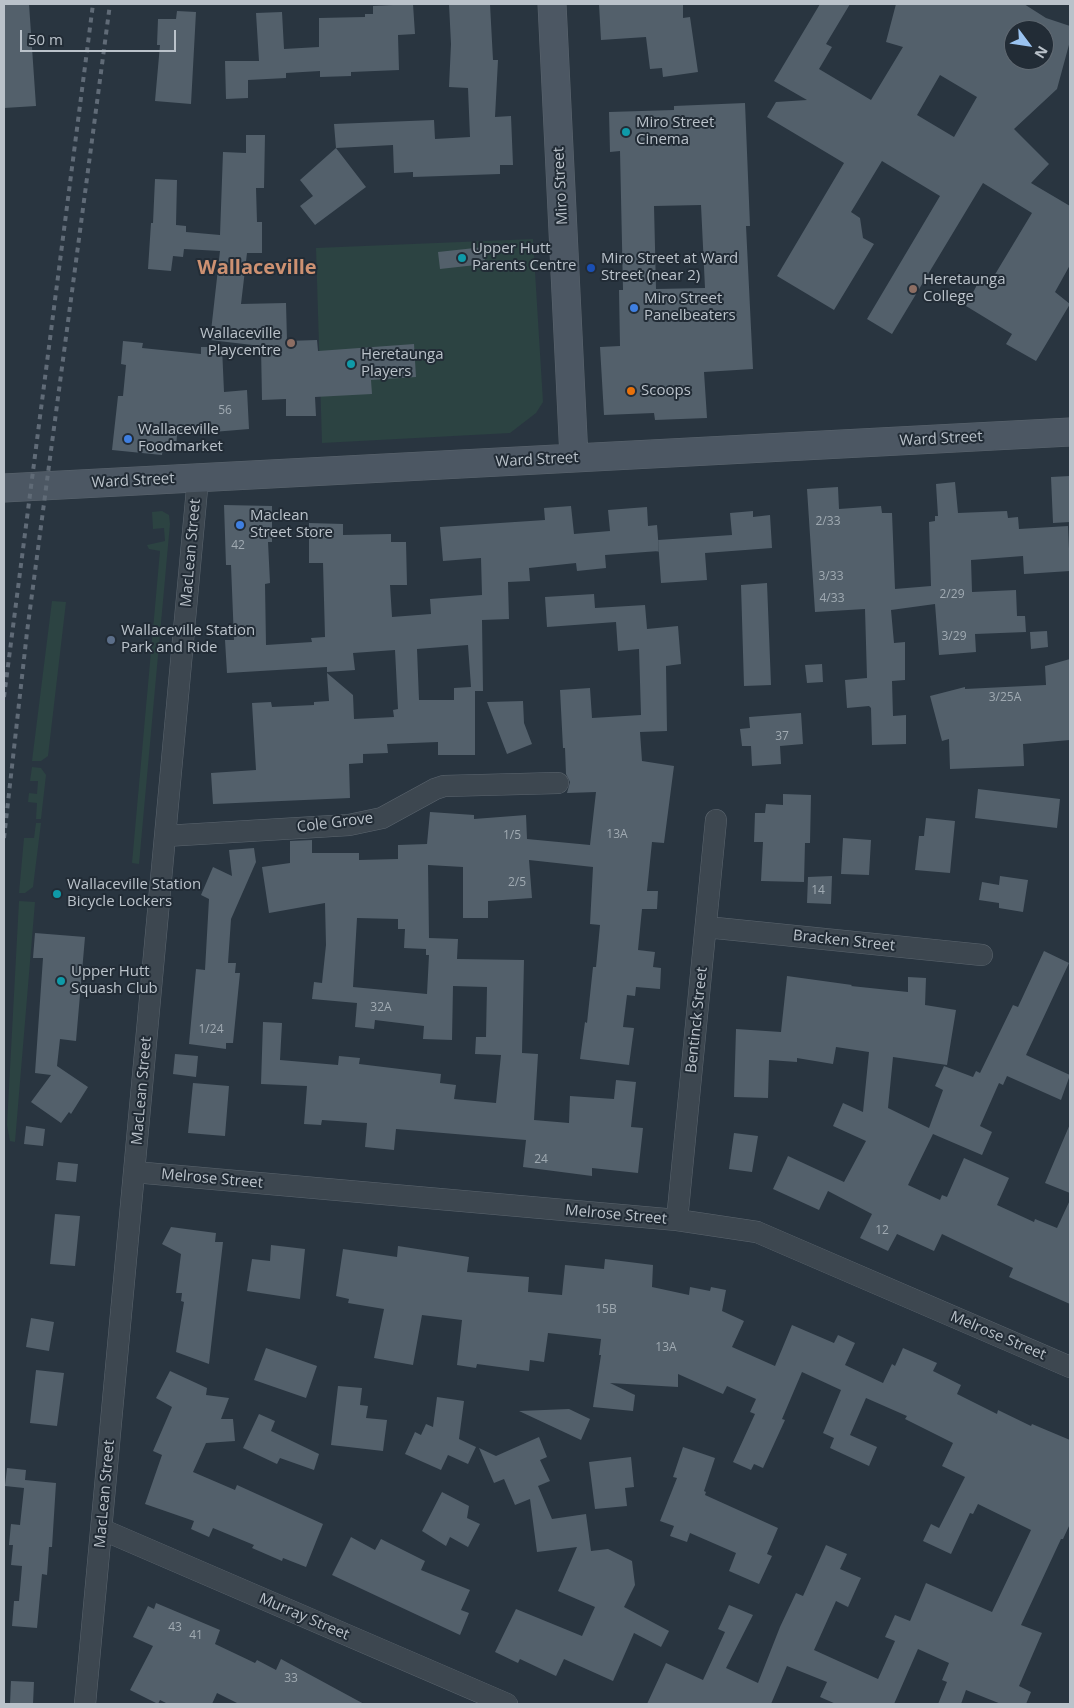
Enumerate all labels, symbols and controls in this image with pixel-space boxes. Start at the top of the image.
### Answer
scale bar [22,20,179,52]
north arrow [1004,20,1054,70]
text: 50 m [28,29,63,49]
text: N [1030,43,1053,62]
place label: Miro Street Cinema [636,114,714,149]
marker: Miro Street Cinema [620,126,632,138]
street label: Miro Street [550,146,572,226]
place label: Upper Hutt Parents Centre [472,240,576,275]
place label: Miro Street at Ward Street (near 2) [601,250,738,285]
marker: Upper Hutt Parents Centre [456,252,468,264]
district label: Wallaceville [197,256,317,280]
marker: Miro Street at Ward Street (near 2) [585,262,597,274]
place label: Heretaunga College [923,271,1006,306]
marker: Heretaunga College [907,283,919,295]
place label: Miro Street Panelbeaters [644,290,736,325]
marker: Miro Street Panelbeaters [628,302,640,314]
place label: Wallaceville Playcentre [200,325,281,360]
marker: Wallaceville Playcentre [285,337,297,349]
place label: Heretaunga Players [361,346,444,381]
marker: Heretaunga Players [345,358,357,370]
place label: Scoops [641,382,691,400]
marker: Scoops [625,385,637,397]
house number: 56 [218,404,232,418]
place label: Wallaceville Foodmarket [138,421,223,456]
street label: Ward Street [899,428,983,450]
marker: Wallaceville Foodmarket [122,433,134,445]
street label: Ward Street [495,449,579,471]
street label: Ward Street [91,470,175,492]
street label: MacLean Street [177,498,205,608]
place label: Maclean Street Store [250,507,333,542]
house number: 2/33 [816,515,840,529]
marker: Maclean Street Store [234,519,246,531]
house number: 42 [231,539,245,553]
house number: 3/33 [819,570,843,584]
house number: 2/29 [940,588,964,602]
house number: 4/33 [820,592,844,606]
place label: Wallaceville Station Park and Ride [121,622,255,657]
house number: 3/29 [942,630,966,644]
marker: Wallaceville Station Park and Ride [105,634,117,646]
house number: 3/25A [989,691,1021,705]
house number: 37 [775,730,789,744]
street label: Cole Grove [296,809,374,837]
house number: 13A [606,828,628,842]
house number: 1/5 [503,829,521,843]
place label: Wallaceville Station Bicycle Lockers [67,876,201,911]
house number: 2/5 [508,876,526,890]
house number: 14 [811,884,825,898]
marker: Wallaceville Station Bicycle Lockers [51,888,63,900]
street label: Bracken Street [792,927,896,955]
place label: Upper Hutt Squash Club [71,963,158,998]
street label: Bentinck Street [682,966,712,1074]
marker: Upper Hutt Squash Club [55,975,67,987]
house number: 32A [370,1001,392,1015]
house number: 1/24 [199,1023,223,1037]
street label: MacLean Street [128,1036,156,1146]
house number: 24 [534,1153,548,1167]
street label: Melrose Street [160,1166,264,1192]
street label: Melrose Street [564,1202,668,1228]
house number: 12 [875,1224,889,1238]
house number: 15B [595,1303,617,1317]
street label: Melrose Street [947,1308,1049,1364]
house number: 13A [655,1341,677,1355]
street label: MacLean Street [91,1439,119,1549]
street label: Murray Street [256,1590,352,1644]
house number: 43 [168,1621,182,1635]
house number: 41 [189,1629,203,1643]
house number: 33 [284,1672,298,1686]

